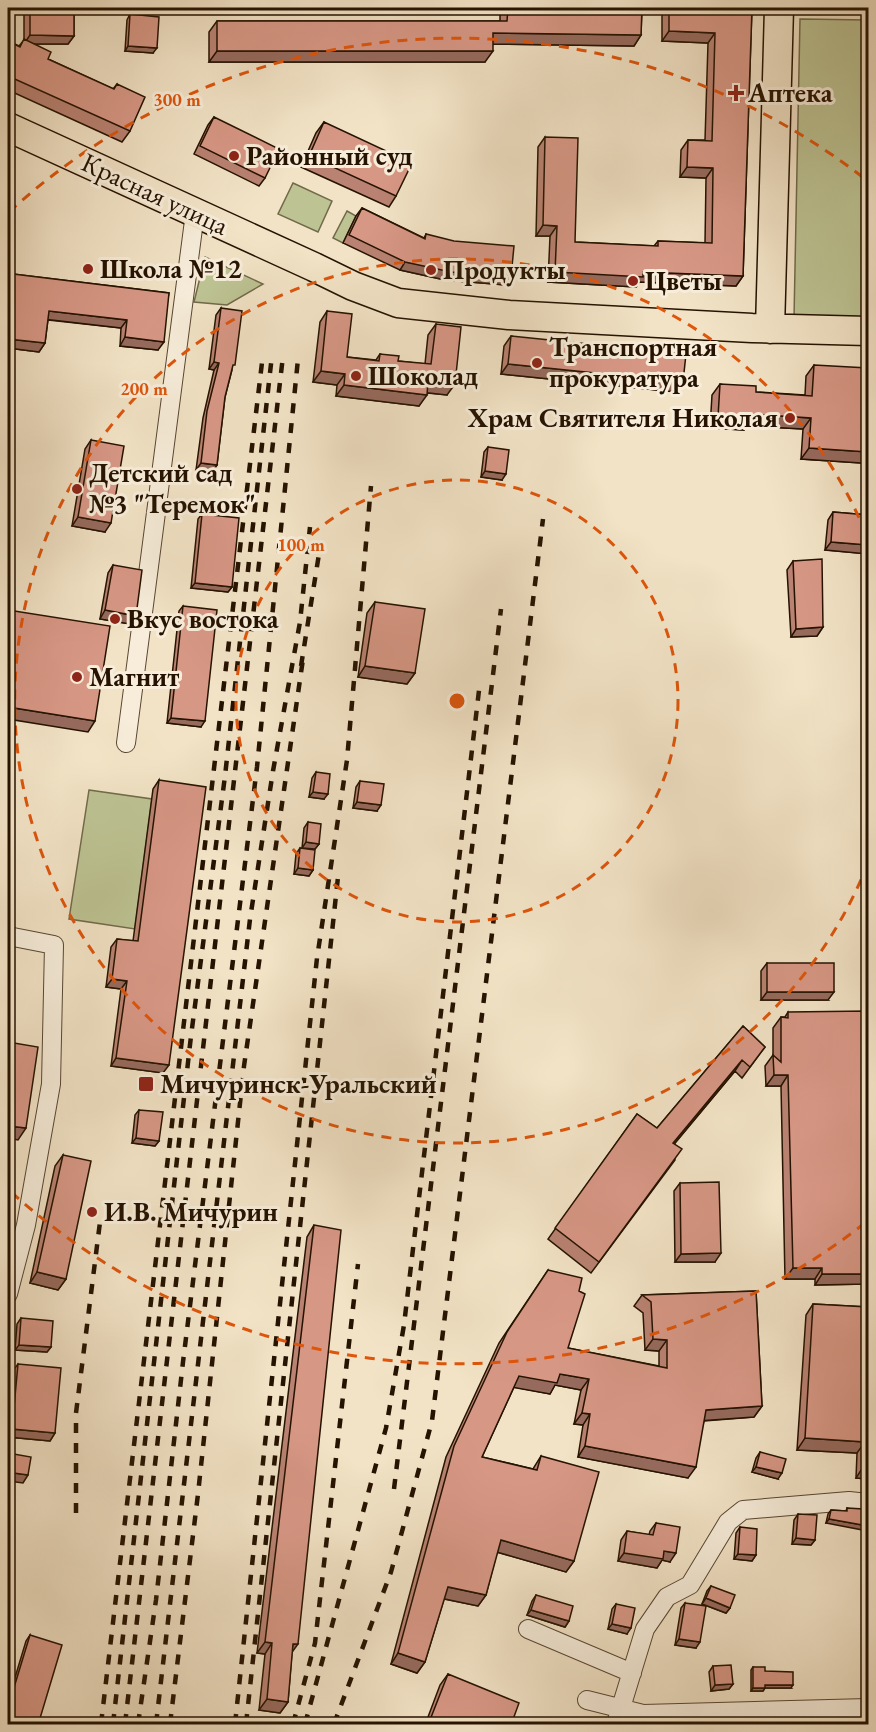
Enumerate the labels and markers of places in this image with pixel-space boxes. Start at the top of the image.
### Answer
place label: Аптека [747,75,833,110]
marker: Аптека [729,86,743,100]
place label: Районный суд [246,138,413,173]
marker: Районный суд [227,149,241,163]
place label: Школа №12 [100,251,242,286]
place label: Продукты [443,252,566,287]
marker: Школа №12 [81,262,95,276]
marker: Продукты [424,263,438,277]
place label: Цветы [645,263,722,298]
marker: Цветы [626,274,640,288]
place label: Транспортная прокуратура [549,329,717,395]
marker: Транспортная прокуратура [530,356,544,370]
place label: Шоколад [368,358,478,393]
marker: Шоколад [349,369,363,383]
place label: Храм Святителя Николая [467,400,778,435]
marker: Храм Святителя Николая [783,411,797,425]
place label: Детский сад №3 "Теремок" [89,455,256,521]
marker: Детский сад №3 "Теремок" [70,482,84,496]
place label: Вкус востока [127,601,279,636]
marker: Вкус востока [108,612,122,626]
place label: Магнит [89,659,179,694]
marker: Магнит [70,670,84,684]
centre of rings [447,691,467,711]
place label: Мичуринск-Уральский [160,1066,437,1101]
marker: Мичуринск-Уральский [137,1075,155,1093]
place label: И.В. Мичурин [104,1194,278,1229]
marker: И.В. Мичурин [85,1205,99,1219]

